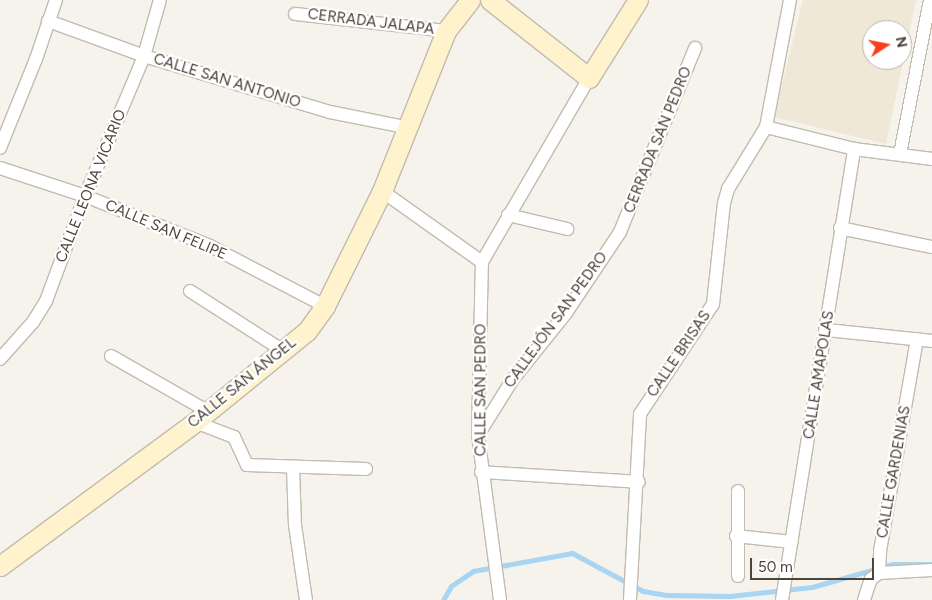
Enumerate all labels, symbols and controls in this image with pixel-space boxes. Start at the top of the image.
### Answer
street label: CERRADA JALAPA [307,5,435,39]
north arrow [862,20,912,70]
text: N [892,35,911,49]
street label: CALLE SAN ANTONIO [151,50,303,112]
street label: CERRADA SAN PEDRO [620,64,696,216]
street label: CALLE LEONA VICARIO [52,107,130,265]
street label: CALLE SAN FELIPE [103,196,229,264]
street label: CALLEJÓN SAN PEDRO [501,248,611,392]
street label: CALLE BRISAS [643,307,715,401]
street label: CALLE AMAPOLAS [800,310,838,440]
street label: CALLE SAN PEDRO [472,324,490,456]
street label: CALLE SAN ÁNGEL [184,334,300,432]
street label: CALLE GARDENIAS [873,404,915,540]
scale bar [752,548,876,580]
text: 50 m [758,558,793,576]

